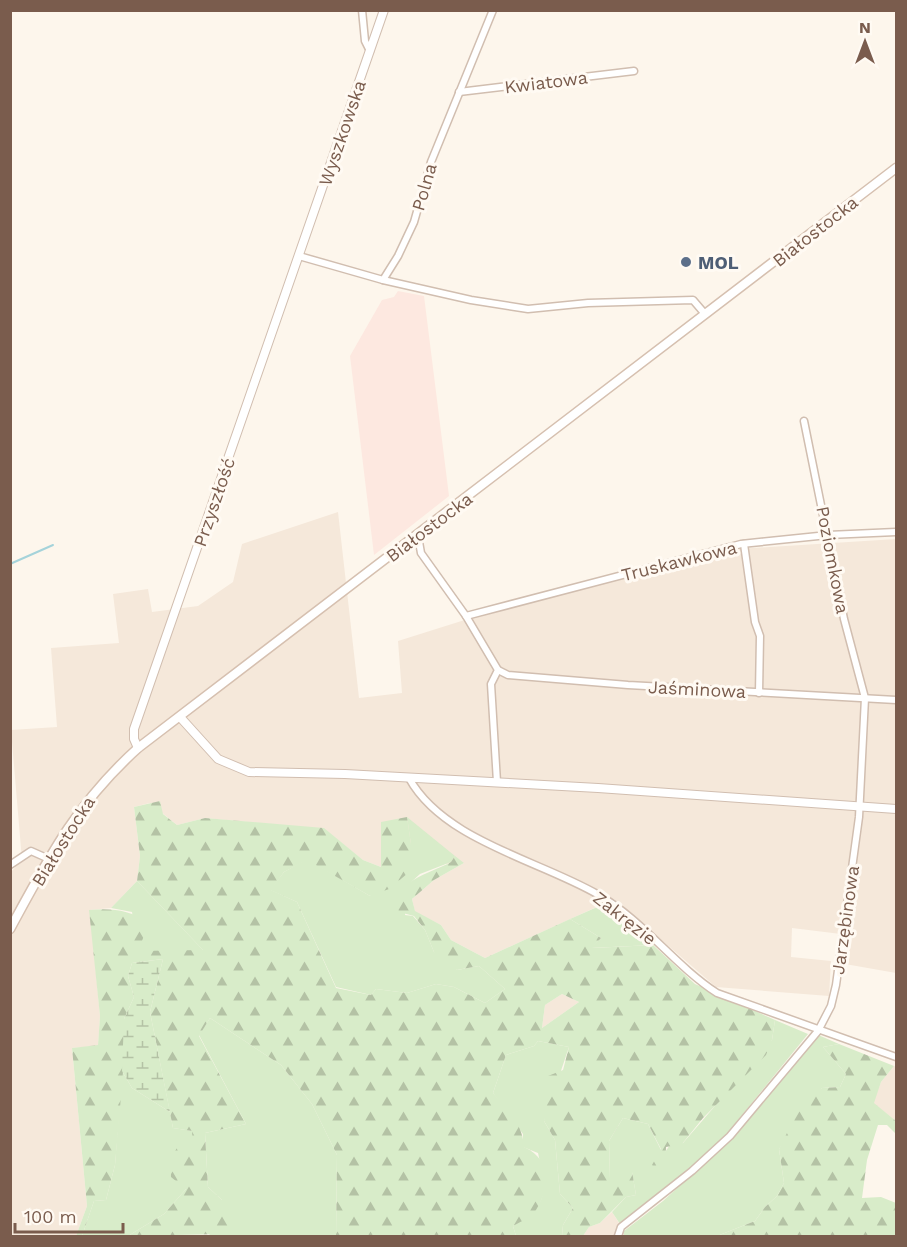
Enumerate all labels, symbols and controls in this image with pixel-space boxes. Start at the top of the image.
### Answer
north arrow [835,12,895,72]
text: N [859,18,871,37]
street label: Kwiatowa [503,66,589,98]
street label: Wyszkowska [314,77,370,189]
street label: Polna [407,161,441,213]
street label: Białostocka [768,191,862,271]
place label: MOL [698,252,739,273]
marker: MOL [679,255,693,269]
street label: Przyszłość [189,455,239,549]
street label: Białostocka [382,488,476,566]
street label: Poziomkowa [812,504,854,616]
street label: Truskawkowa [619,537,739,585]
street label: Jaśminowa [647,676,747,702]
street label: Białostocka [27,792,99,890]
street label: Jarzębinowa [827,864,863,976]
street label: Zakręzie [589,887,661,949]
scale bar [15,1196,123,1234]
text: 100 m [24,1206,77,1227]

